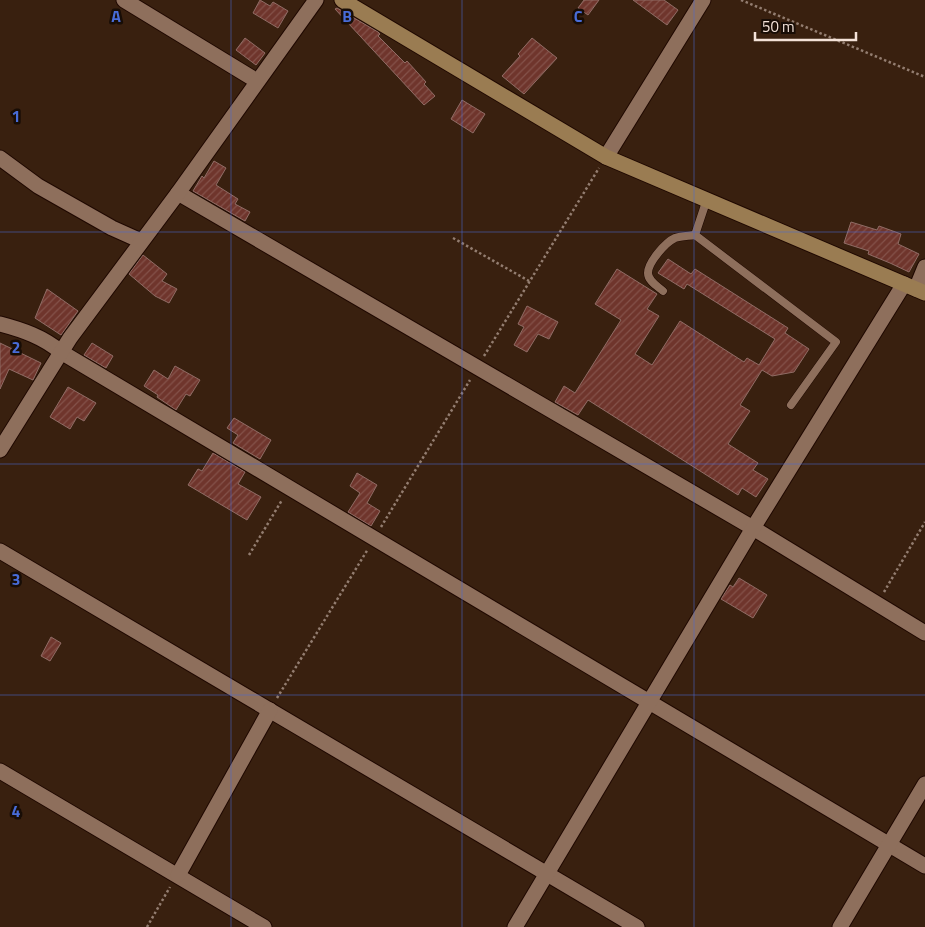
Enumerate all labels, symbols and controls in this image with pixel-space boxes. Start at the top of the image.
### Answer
text: A [111,4,121,28]
text: B [342,4,352,28]
text: C [574,4,583,28]
scale bar [755,10,856,42]
text: 50 m [762,15,795,38]
text: 1 [12,104,20,128]
text: 2 [12,335,20,359]
text: 3 [12,567,20,591]
text: 4 [12,799,21,823]

